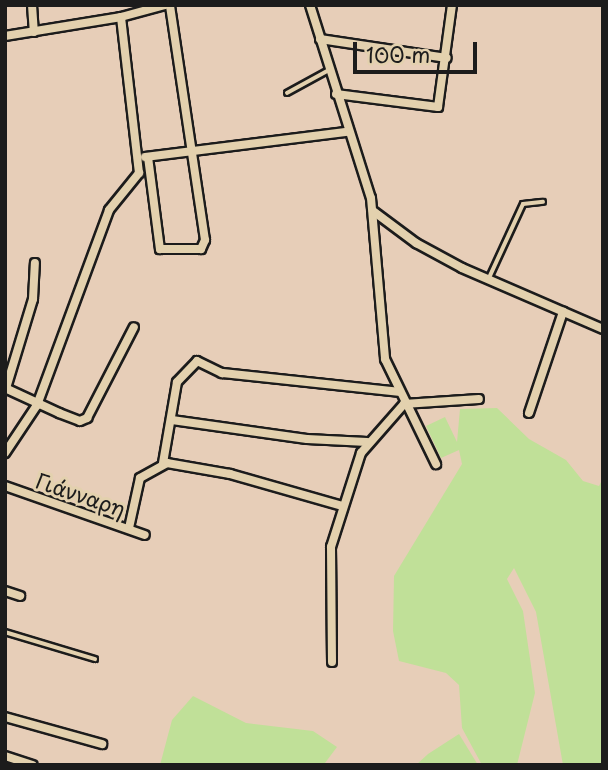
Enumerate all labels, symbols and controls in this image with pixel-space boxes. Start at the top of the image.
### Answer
scale bar [356,28,480,72]
text: 100 m [366,38,430,70]
street label: Γιάνναρη [33,467,129,521]

